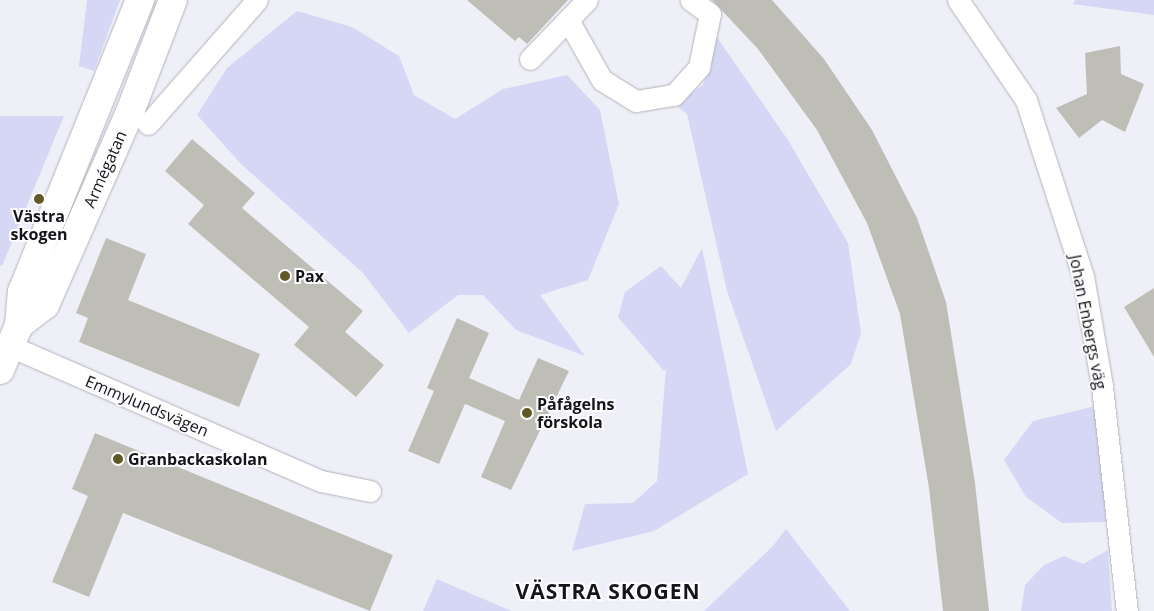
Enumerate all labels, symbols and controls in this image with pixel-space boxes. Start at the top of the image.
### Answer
street label: Armégatan [79,127,131,211]
marker: Västra skogen [33,193,45,205]
place label: Västra skogen [11,206,67,244]
street label: Johan Enbergs väg [1066,253,1110,391]
place label: Pax [295,266,324,286]
marker: Pax [279,270,291,282]
street label: Emmylundsvägen [83,371,211,441]
place label: Påfågelns förskola [537,394,614,432]
marker: Påfågelns förskola [521,407,533,419]
place label: Granbackaskolan [128,449,267,469]
marker: Granbackaskolan [112,453,124,465]
district label: VÄSTRA SKOGEN [514,578,702,604]

